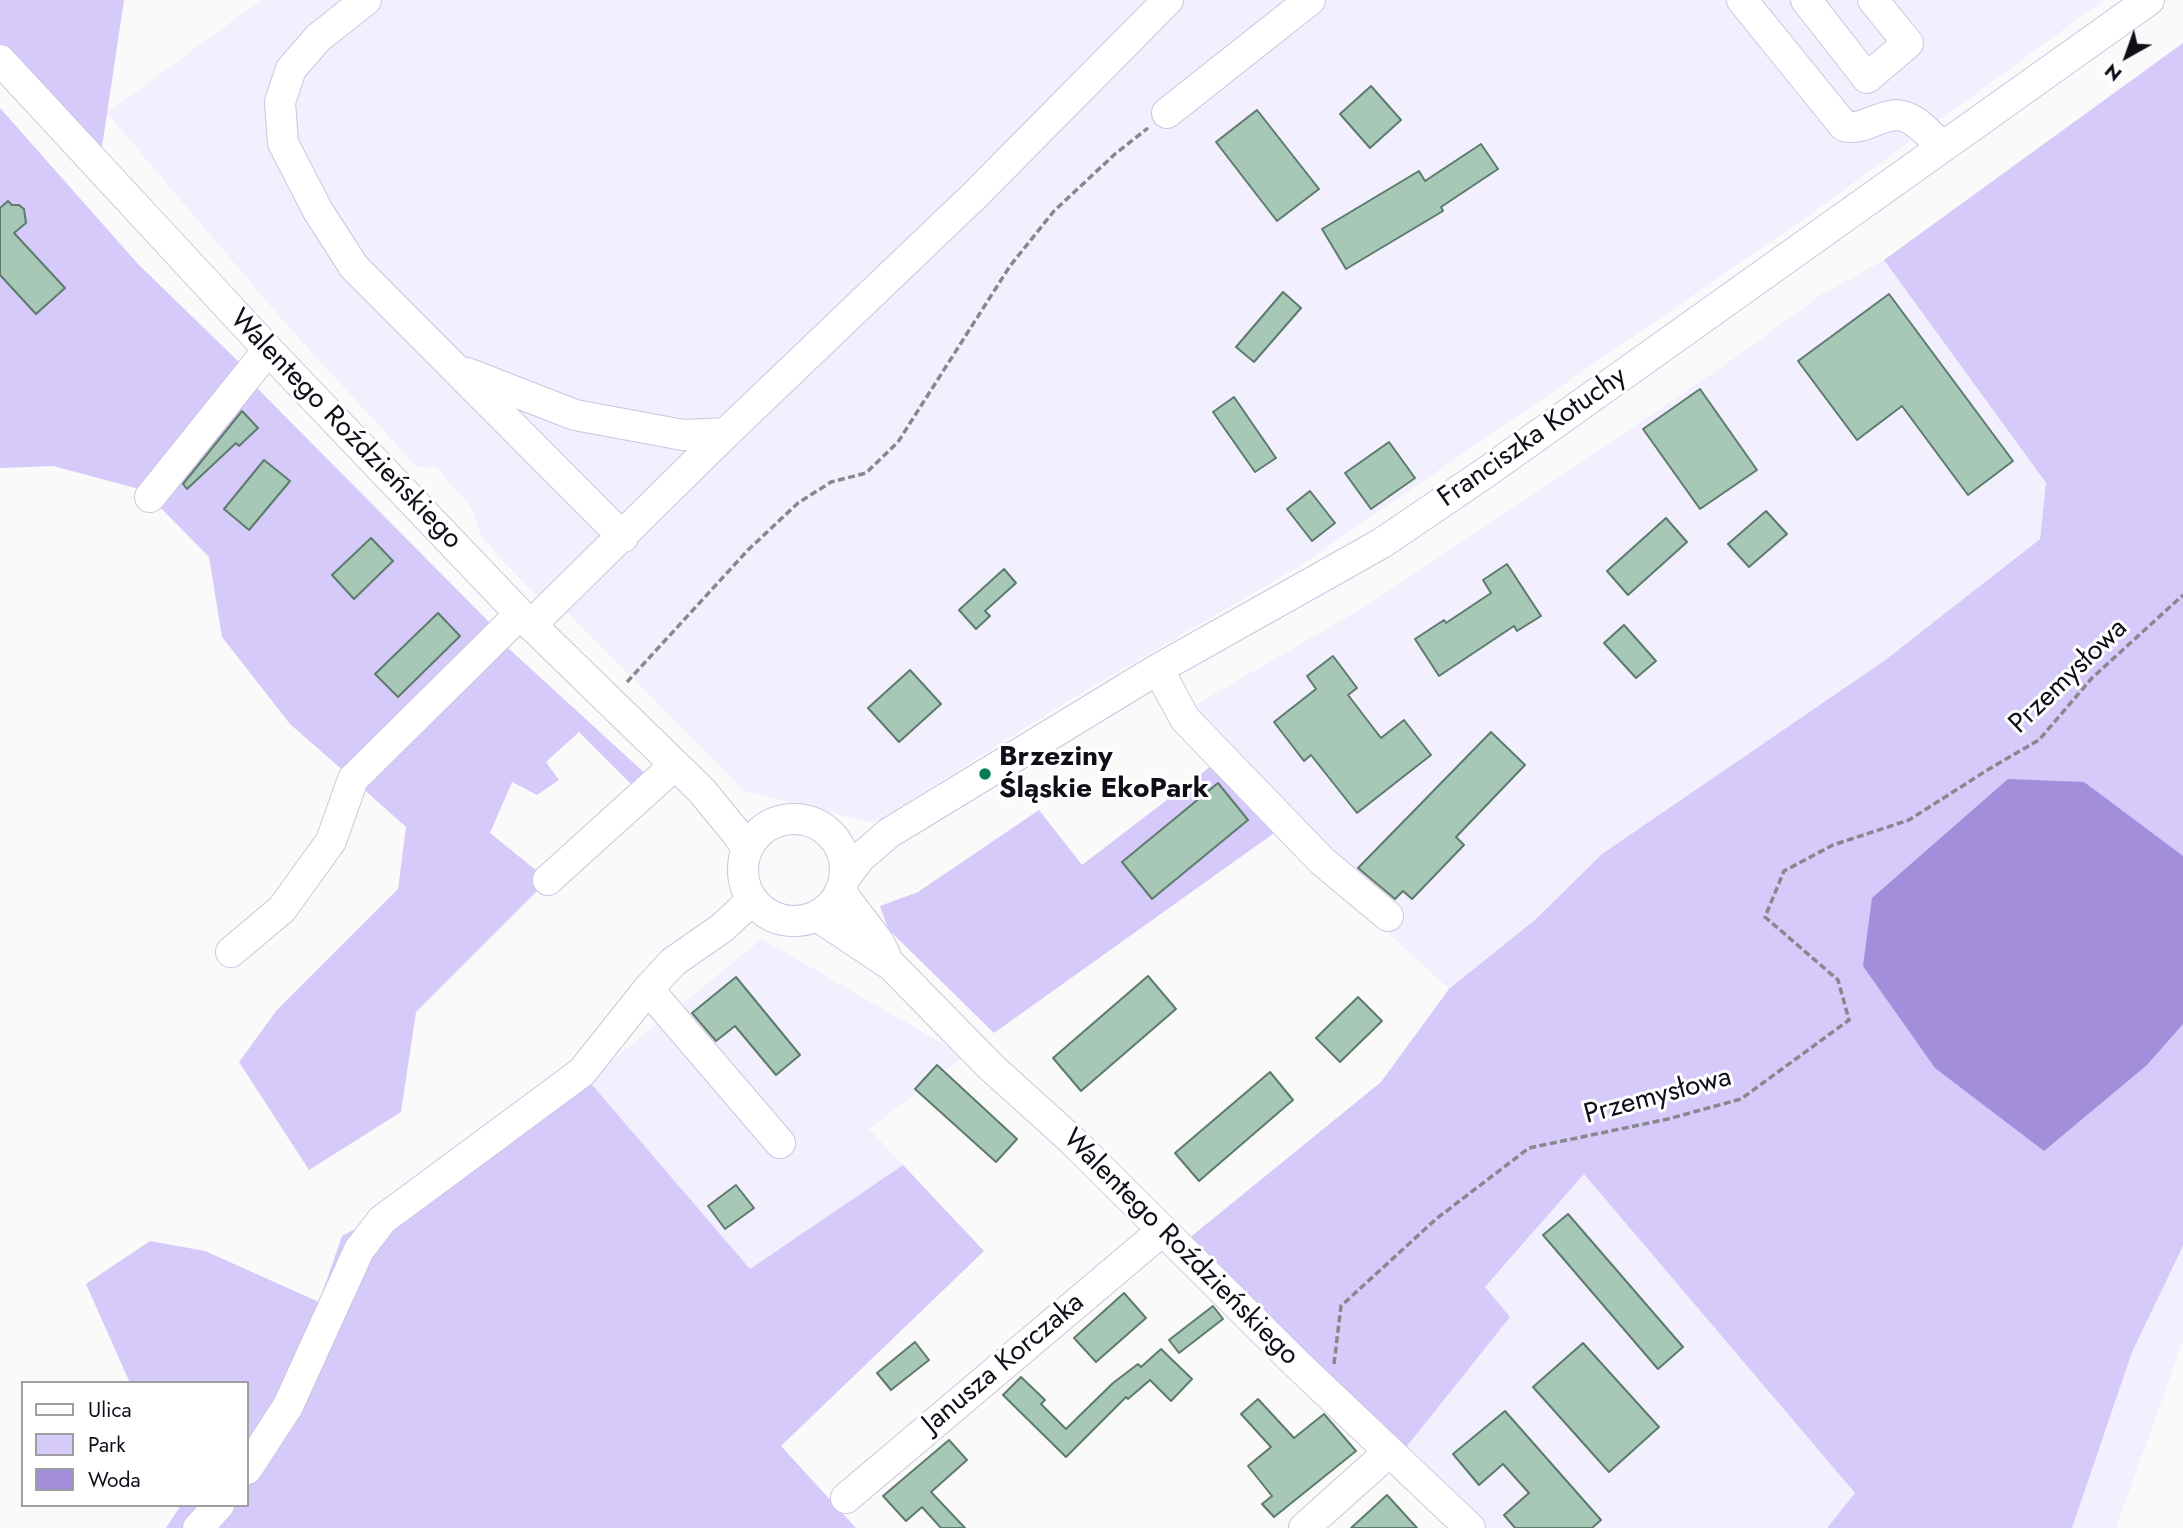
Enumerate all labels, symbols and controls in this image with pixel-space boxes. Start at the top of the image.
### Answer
north arrow [2092,21,2162,91]
text: N [2099,57,2128,88]
street label: Walentego Roździeńskiego [222,303,468,557]
street label: Franciszka Kotuchy [1432,361,1634,515]
street label: Przemysłowa [2003,612,2135,742]
place label: Brzeziny Śląskie EkoPark [999,741,1209,807]
marker: Brzeziny Śląskie EkoPark [977,766,993,782]
street label: Przemysłowa [1581,1061,1735,1133]
street label: Walentego Roździeńskiego [1055,1123,1305,1373]
street label: Janusza Korczaka [916,1287,1092,1441]
legend [21,1381,248,1507]
text: Ulica [88,1395,132,1425]
text: Park [88,1430,125,1460]
text: Woda [88,1465,141,1495]

